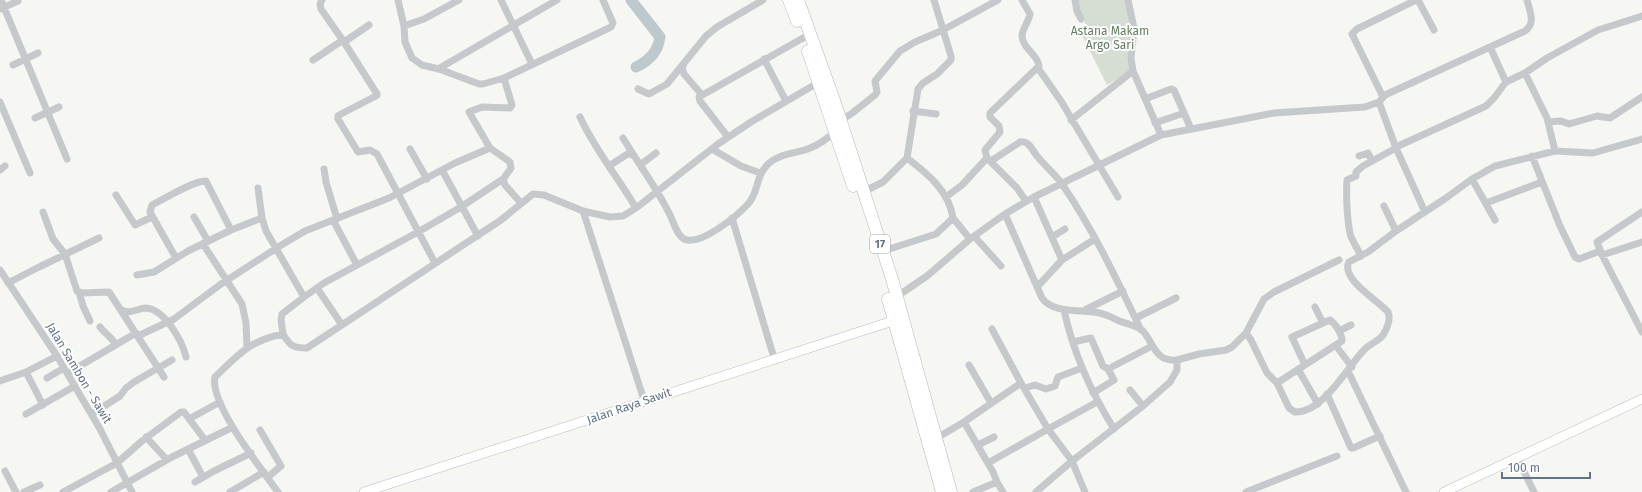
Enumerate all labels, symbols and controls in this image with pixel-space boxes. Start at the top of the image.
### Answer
park label: Astana Makam Argo Sari [1071,24,1149,52]
road number: 17 [870,235,890,253]
street label: Jalan Sambon - Sawit [43,320,115,427]
street label: Jalan Raya Sawit [585,385,674,427]
scale bar [1502,454,1590,480]
text: 100 m [1508,461,1540,475]

